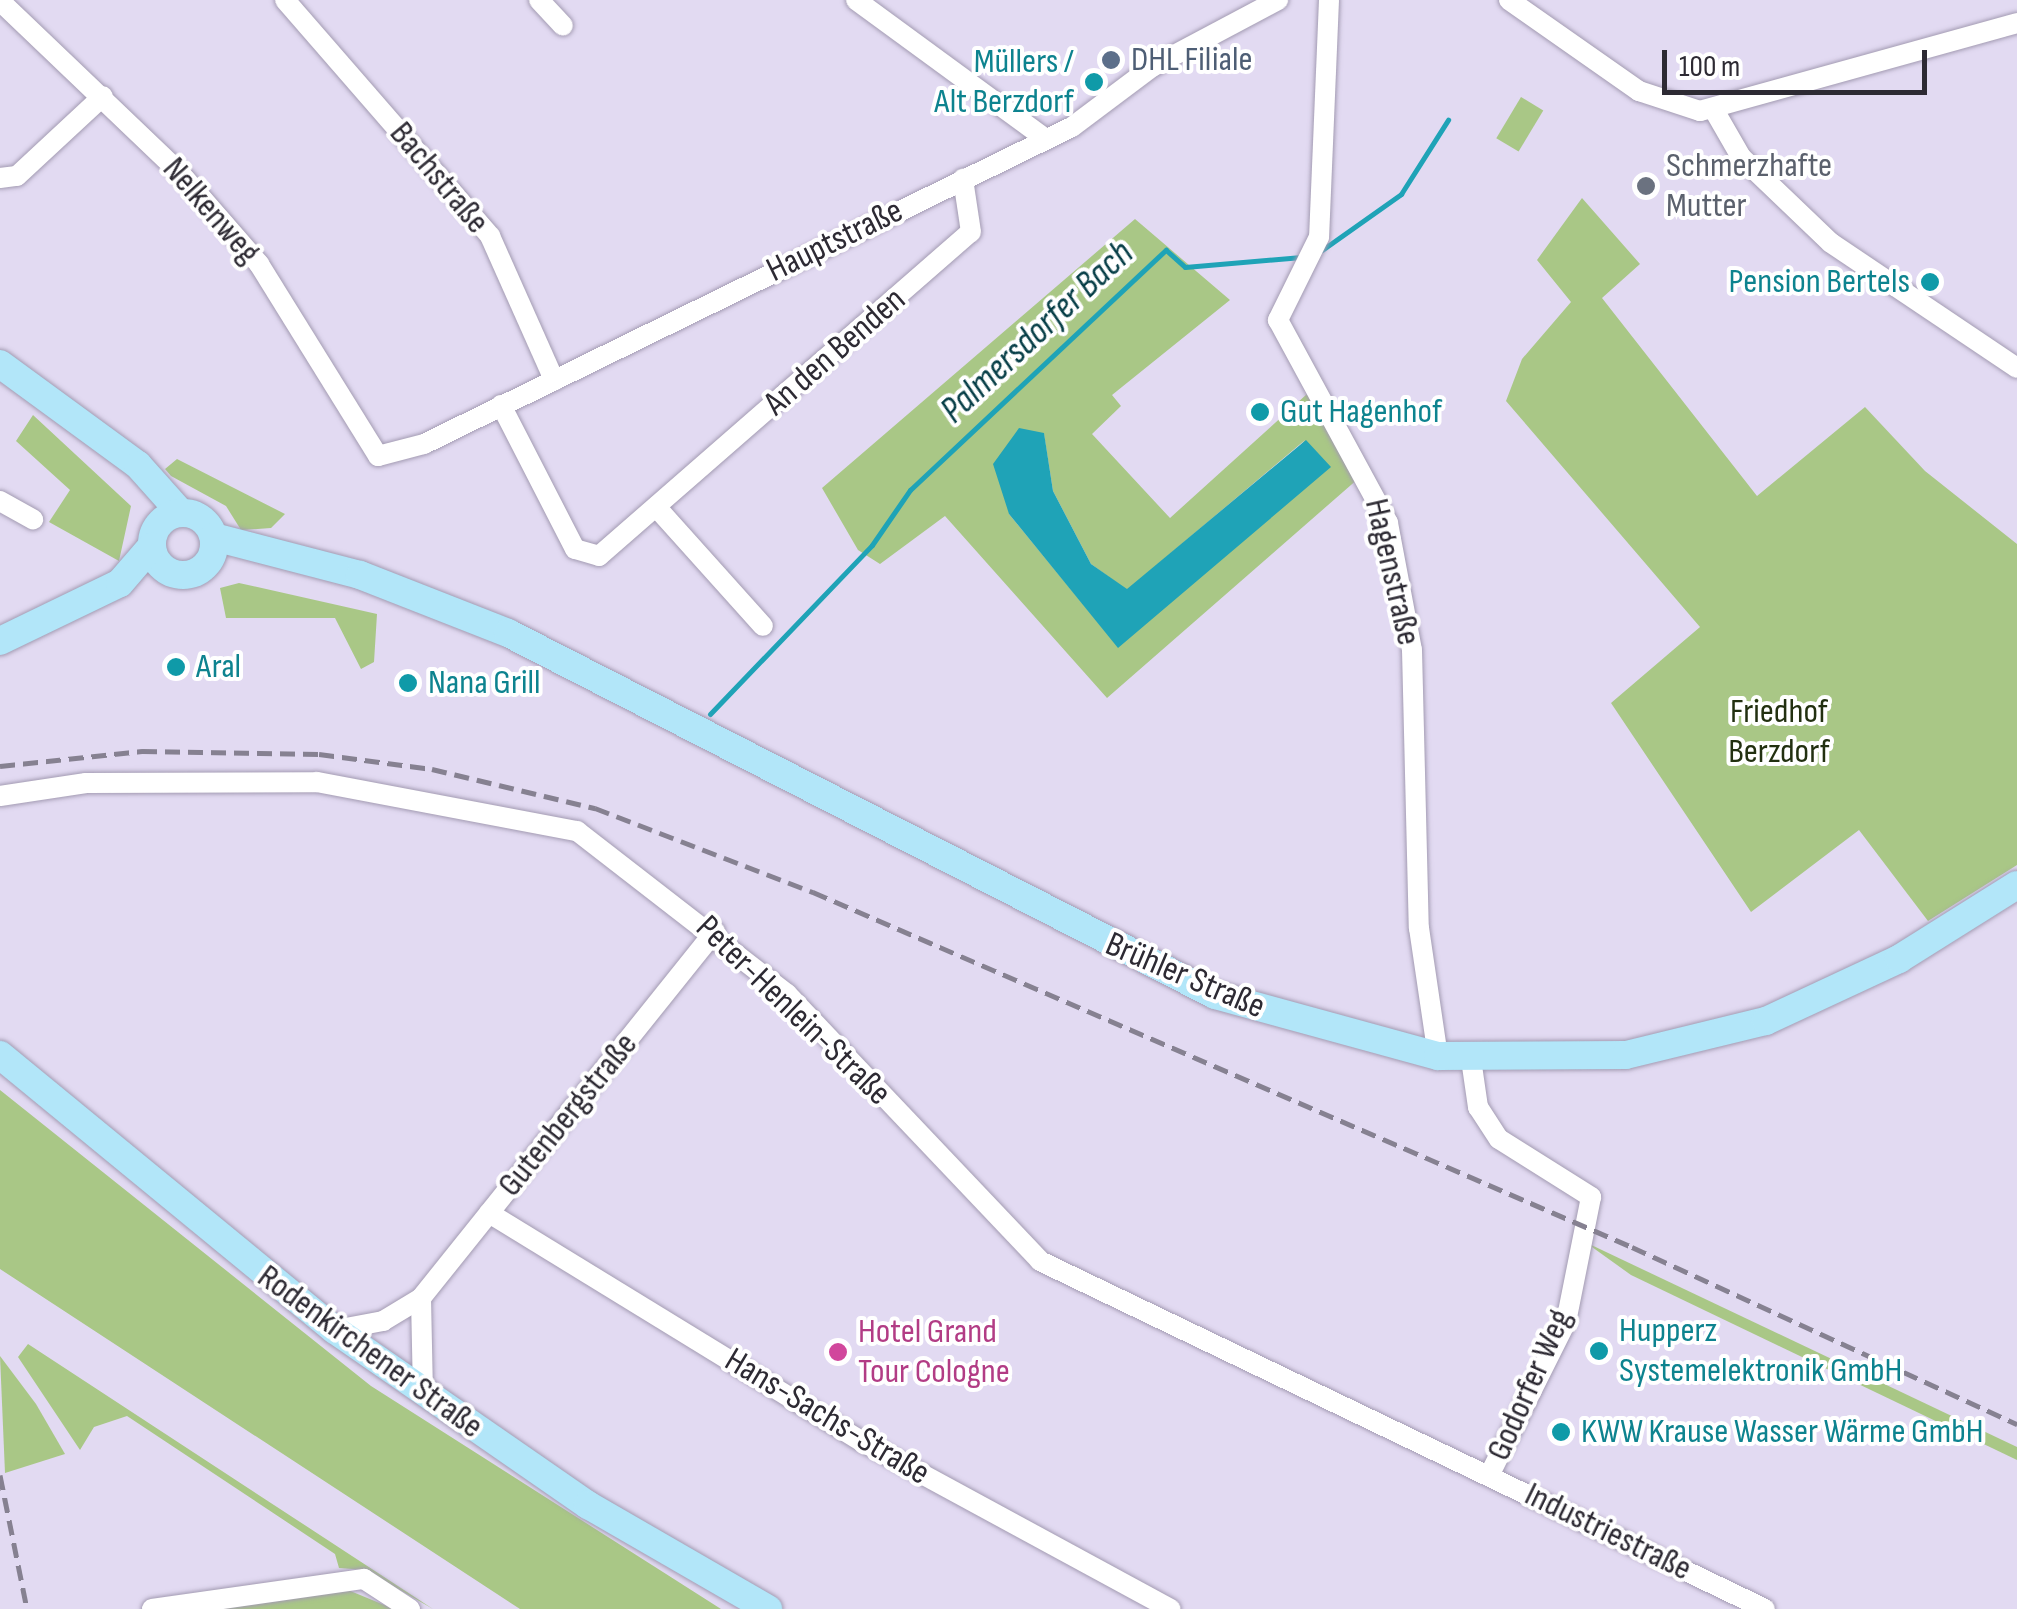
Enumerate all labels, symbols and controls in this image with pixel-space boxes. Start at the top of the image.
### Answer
scale bar [1667,30,1932,92]
place label: DHL Filiale [1131,39,1253,81]
place label: Müllers / Alt Berzdorf [934,41,1074,123]
marker: DHL Filiale [1100,49,1122,71]
text: 100 m [1679,49,1740,85]
marker: Müllers / Alt Berzdorf [1083,71,1105,93]
street label: Bachstraße [380,114,498,242]
place label: Schmerzhafte Mutter [1666,145,1832,227]
street label: Nelkenweg [153,149,269,273]
marker: Schmerzhafte Mutter [1635,175,1657,197]
street label: Hauptstraße [760,190,910,292]
water label: Palmersdorfer Bach [931,231,1143,433]
place label: Pension Bertels [1728,261,1910,303]
marker: Pension Bertels [1919,271,1941,293]
street label: An den Benden [756,279,914,425]
place label: Gut Hagenhof [1280,391,1442,433]
marker: Gut Hagenhof [1249,401,1271,423]
street label: Hagenstraße [1355,495,1429,649]
place label: Aral [196,646,241,688]
marker: Aral [165,656,187,678]
place label: Nana Grill [428,662,540,704]
marker: Nana Grill [397,672,419,694]
park label: Friedhof Berzdorf [1728,691,1830,773]
street label: Peter-Henlein-Straße [687,907,899,1115]
street label: Brühler Straße [1099,924,1271,1028]
street label: Gutenbergstraße [489,1025,647,1205]
street label: Rodenkirchener Straße [249,1256,491,1448]
street label: Godorfer Weg [1478,1303,1582,1467]
place label: Hupperz Systemelektronik GmbH [1619,1310,1902,1392]
place label: Hotel Grand Tour Cologne [858,1311,1010,1393]
street label: Hans-Sachs-Straße [717,1339,937,1495]
marker: Hupperz Systemelektronik GmbH [1588,1340,1610,1362]
marker: Hotel Grand Tour Cologne [827,1341,849,1363]
place label: KWW Krause Wasser Wärme GmbH [1581,1411,1983,1453]
marker: KWW Krause Wasser Wärme GmbH [1550,1421,1572,1443]
street label: Industriestraße [1518,1474,1698,1590]

